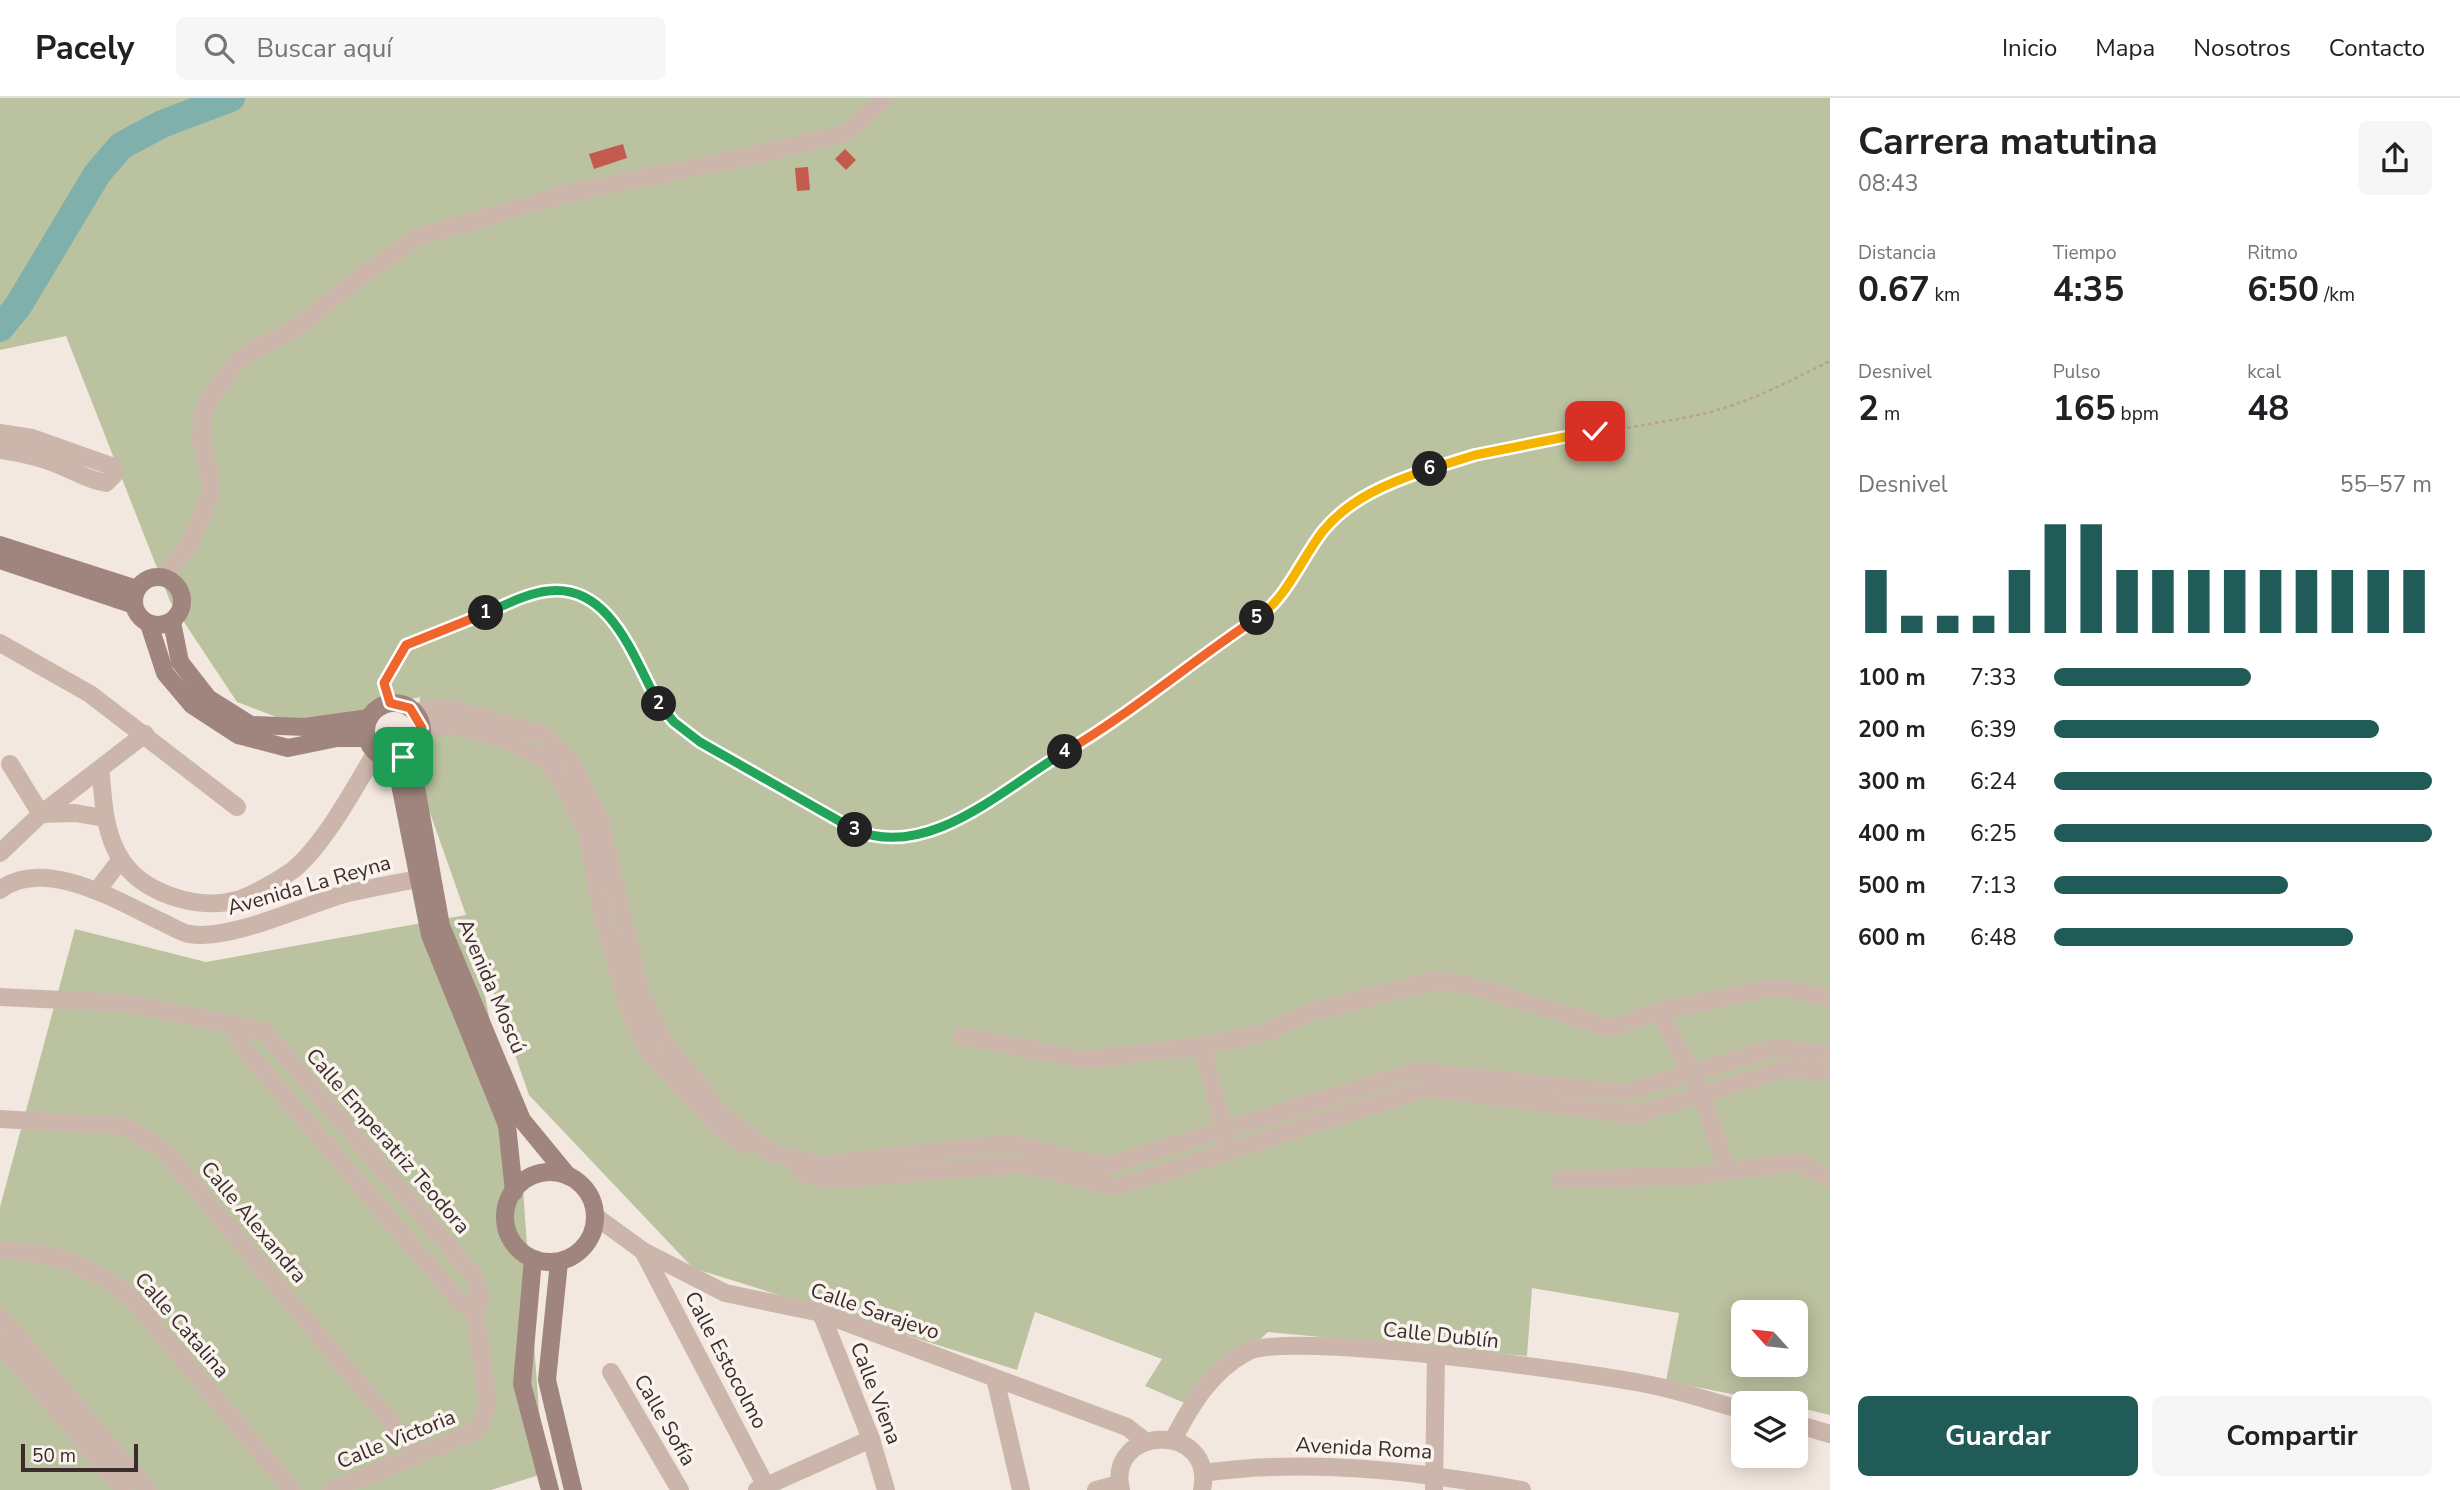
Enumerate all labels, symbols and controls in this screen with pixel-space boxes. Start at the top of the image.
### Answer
search box [176,17,666,80]
text: Pacely [35,26,134,71]
icon: search [200,29,238,67]
text: Buscar aquí [256,31,392,66]
text: Inicio [2002,32,2057,64]
text: Mapa [2095,32,2155,64]
text: Nosotros [2193,32,2291,64]
text: Contacto [2329,32,2425,64]
text: Carrera matutina [1858,116,2158,167]
button: share [2358,121,2432,195]
text: 08:43 [1858,168,1918,199]
text: Distancia [1858,240,1936,266]
text: Tiempo [2053,240,2117,266]
text: Ritmo [2247,240,2298,266]
text: 0.67 [1858,266,1930,313]
text: 4:35 [2053,266,2124,313]
text: 6:50 [2247,266,2319,313]
text: km [1930,282,1960,308]
text: /km [2319,282,2355,308]
text: Desnivel [1858,359,1932,385]
text: Pulso [2053,359,2100,385]
text: kcal [2247,359,2281,385]
text: 2 [1858,385,1879,432]
text: 165 [2053,385,2116,432]
text: 48 [2247,385,2289,432]
pin [1565,401,1625,461]
text: m [1879,401,1900,427]
text: bpm [2116,401,2159,427]
icon: check [1576,412,1614,450]
pin: 6 [1412,452,1448,486]
text: 6 [1424,455,1435,481]
text: Desnivel [1858,469,1948,500]
text: 55–57 m [2340,469,2432,500]
pin: 1 [468,596,504,630]
text: 1 [480,599,491,625]
pin: 5 [1240,601,1274,636]
text: 5 [1251,604,1262,630]
text: 100 m [1858,662,1926,693]
text: 7:33 [1970,662,2017,693]
pin: 2 [642,686,676,722]
text: 2 [653,690,664,716]
text: 200 m [1858,714,1926,745]
text: 6:39 [1970,714,2017,745]
pin [373,727,433,787]
pin: 4 [1048,734,1082,770]
icon: arrive [384,738,422,776]
text: 4 [1059,738,1070,764]
text: 300 m [1858,766,1926,797]
text: 6:24 [1970,766,2017,797]
pin: 3 [838,812,872,848]
text: 3 [849,816,860,842]
text: 400 m [1858,818,1926,849]
text: 6:25 [1970,818,2017,849]
street label: Avenida La Reyna [224,848,394,922]
text: 500 m [1858,870,1926,901]
text: 7:13 [1970,870,2017,901]
street label: Avenida Moscú [451,915,533,1057]
text: 600 m [1858,922,1926,953]
text: 6:48 [1970,922,2017,953]
street label: Calle Emperatriz Teodora [300,1042,476,1240]
street label: Calle Alexandra [195,1155,313,1289]
street label: Calle Catalina [128,1266,236,1384]
street label: Calle Sarajevo [807,1276,943,1346]
street label: Calle Estocolmo [678,1286,774,1434]
north arrow [1731,1300,1808,1377]
map controls [1731,1300,1808,1468]
street label: Calle Dublín [1382,1315,1500,1355]
street label: Calle Viena [844,1338,908,1448]
street label: Calle Sofía [628,1369,702,1471]
button: layers [1731,1391,1808,1468]
button: Guardar [1858,1396,2138,1476]
button: Compartir [2152,1396,2432,1476]
street label: Calle Victoria [333,1403,459,1475]
street label: Avenida Roma [1295,1430,1433,1466]
scale bar [21,1441,138,1473]
text: 50 m [32,1443,76,1469]

